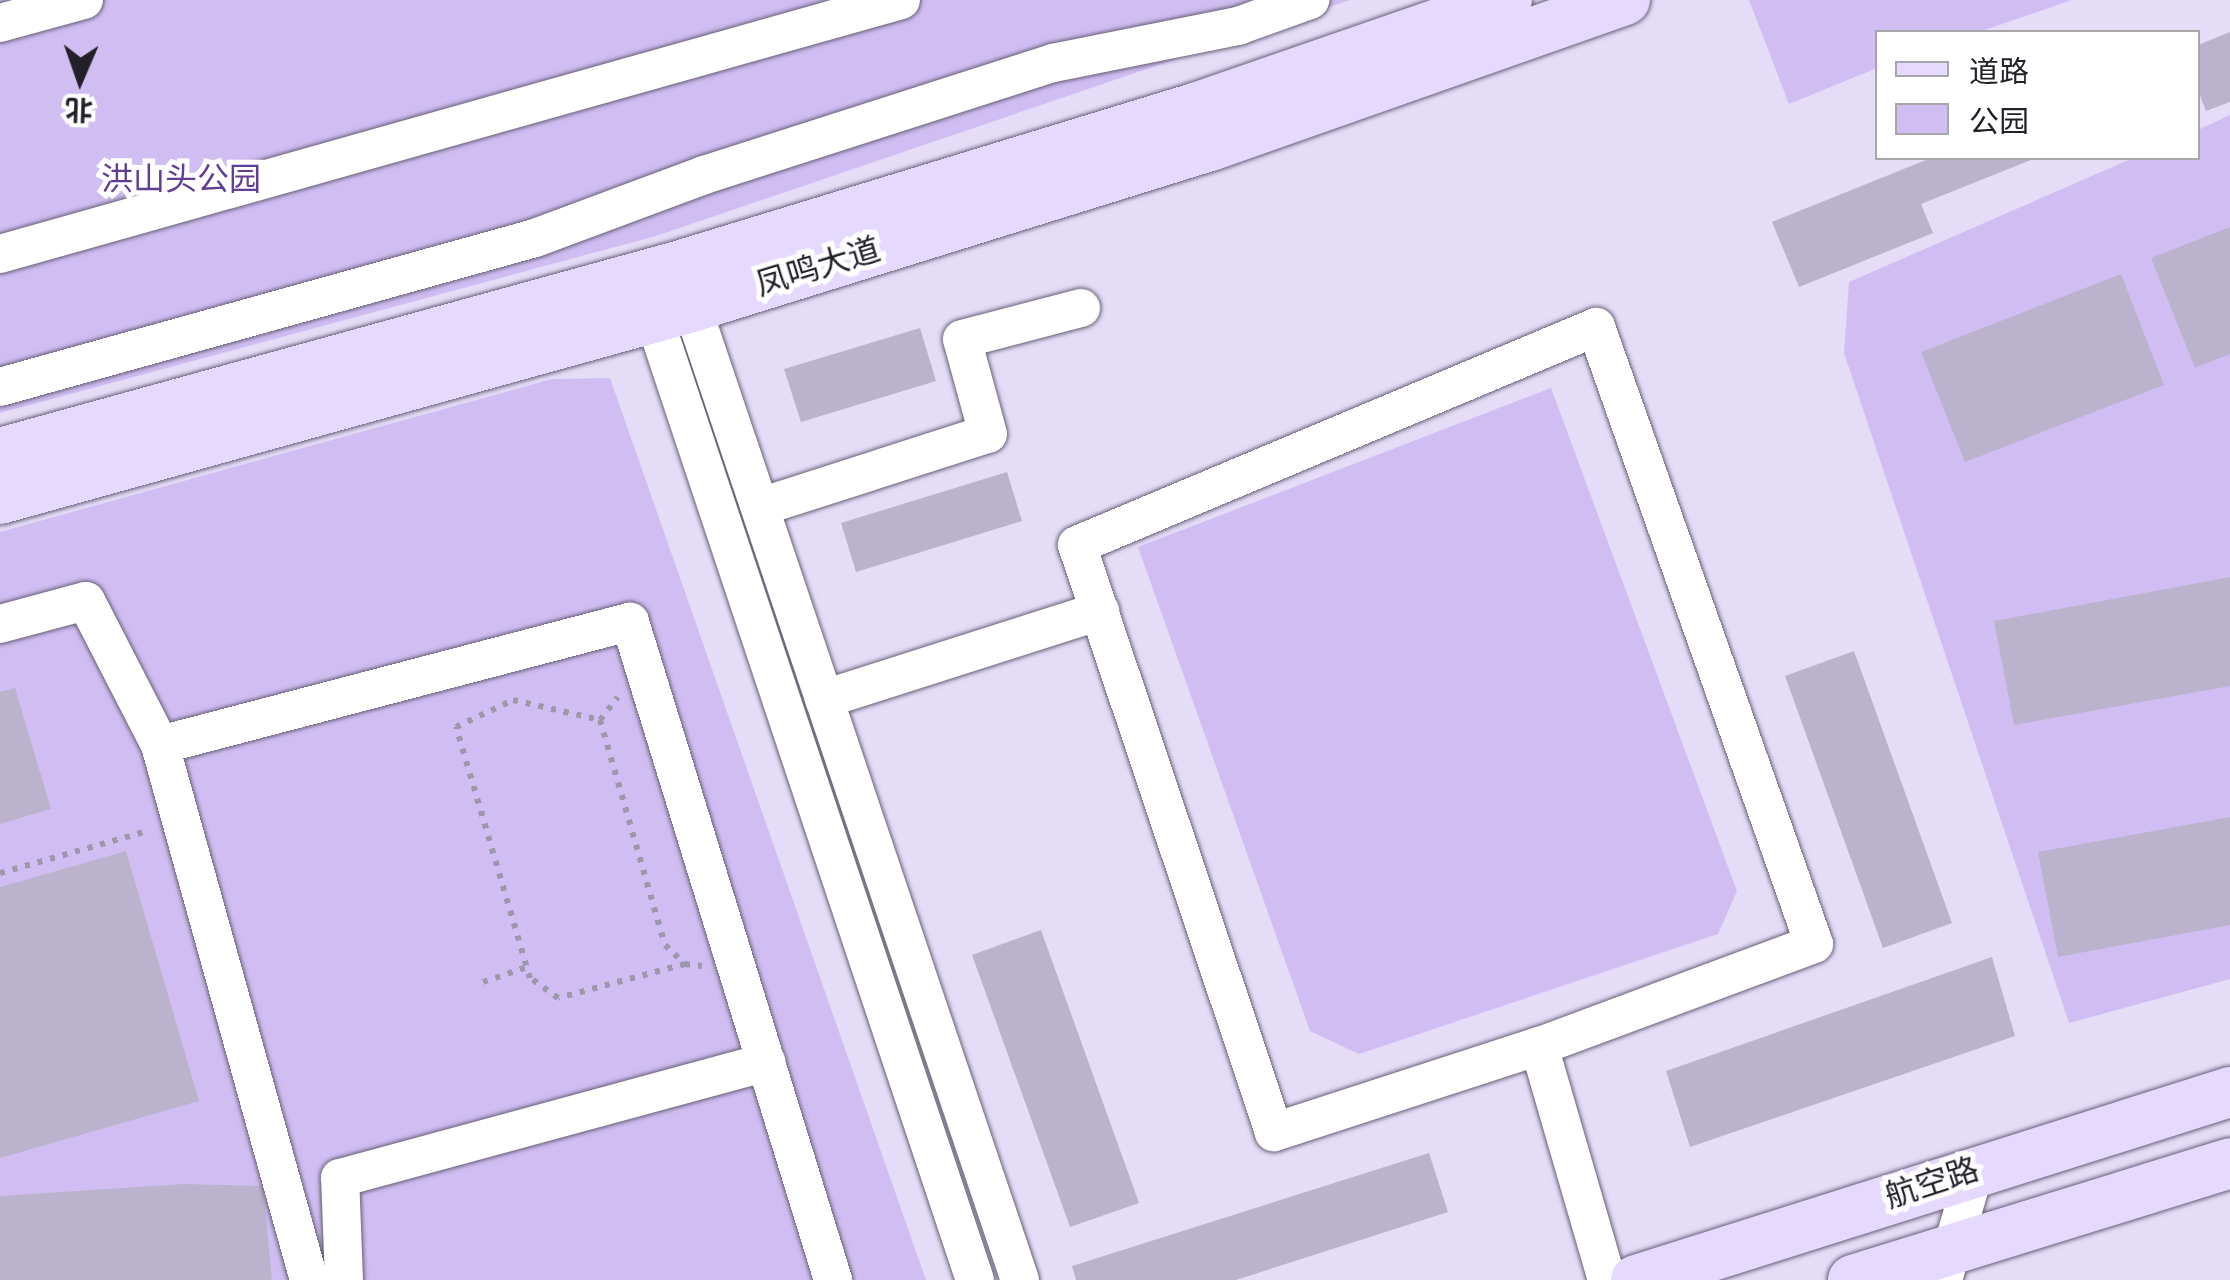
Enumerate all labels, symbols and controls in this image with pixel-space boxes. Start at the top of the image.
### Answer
north arrow [30,30,130,130]
legend [1875,30,2200,160]
text: 道路 [1969,52,2029,91]
text: 北 [64,92,94,128]
text: 公园 [1969,102,2029,141]
park label: 洪山头公园 [101,160,261,198]
street label: 凤鸣大道 [751,230,885,304]
street label: 航空路 [1880,1150,1984,1216]

